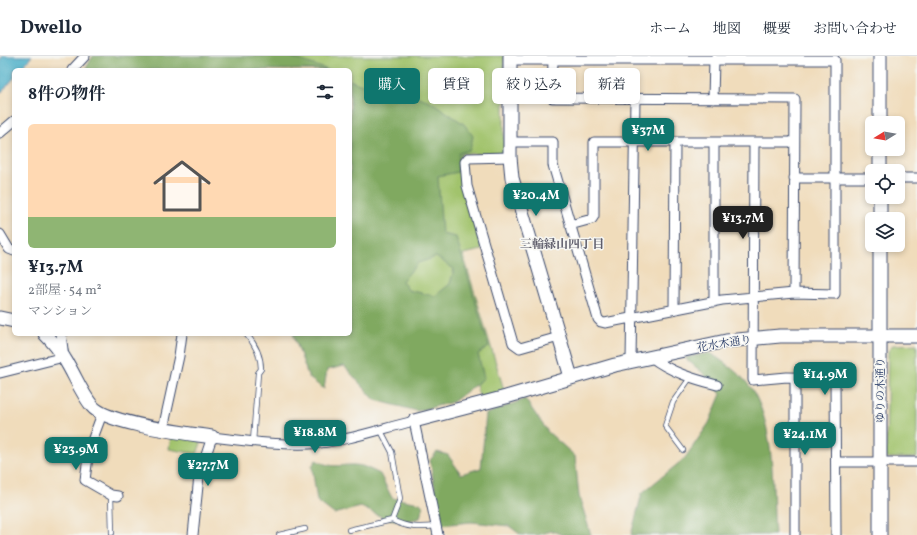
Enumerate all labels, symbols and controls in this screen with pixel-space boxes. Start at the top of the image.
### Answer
text: Dwello [20,15,82,41]
text: ホーム [649,20,691,39]
text: 地図 [713,20,741,39]
text: 概要 [763,20,791,39]
text: お問い合わせ [813,20,897,39]
chip: 購入 [364,68,420,104]
chip: 賃貸 [428,68,484,104]
chip: 絞り込み [492,68,576,104]
chip: 新着 [584,68,640,104]
icon: filters [314,81,336,103]
text: 8件の物件 [28,83,105,106]
north arrow [865,116,905,156]
map controls [865,116,905,252]
pin: ¥37M [624,118,672,152]
text: ¥37M [631,122,665,140]
icon: home [146,150,218,222]
button: locate [865,164,905,204]
pin: ¥20.4M [503,183,569,217]
text: ¥20.4M [512,187,560,205]
pin: ¥13.7M [710,206,776,240]
text: ¥13.7M [722,210,764,228]
button: layers [865,212,905,252]
district label: 三輪緑山四丁目 [520,237,604,253]
text: ¥13.7M [28,256,83,279]
text: 2部屋 · 54 m² [28,282,102,300]
text: マンション [28,303,92,321]
street label: 花水木通り [696,333,753,356]
street label: ゆりの木通り [874,357,889,423]
pin: ¥14.9M [792,362,858,396]
text: ¥14.9M [803,366,847,384]
pin: ¥18.8M [282,420,348,454]
pin: ¥24.1M [772,422,838,456]
text: ¥18.8M [293,424,337,442]
text: ¥24.1M [783,426,827,444]
pin: ¥23.9M [43,437,109,471]
text: ¥23.9M [54,441,98,459]
pin: ¥27.7M [175,453,241,487]
text: ¥27.7M [187,457,229,475]

